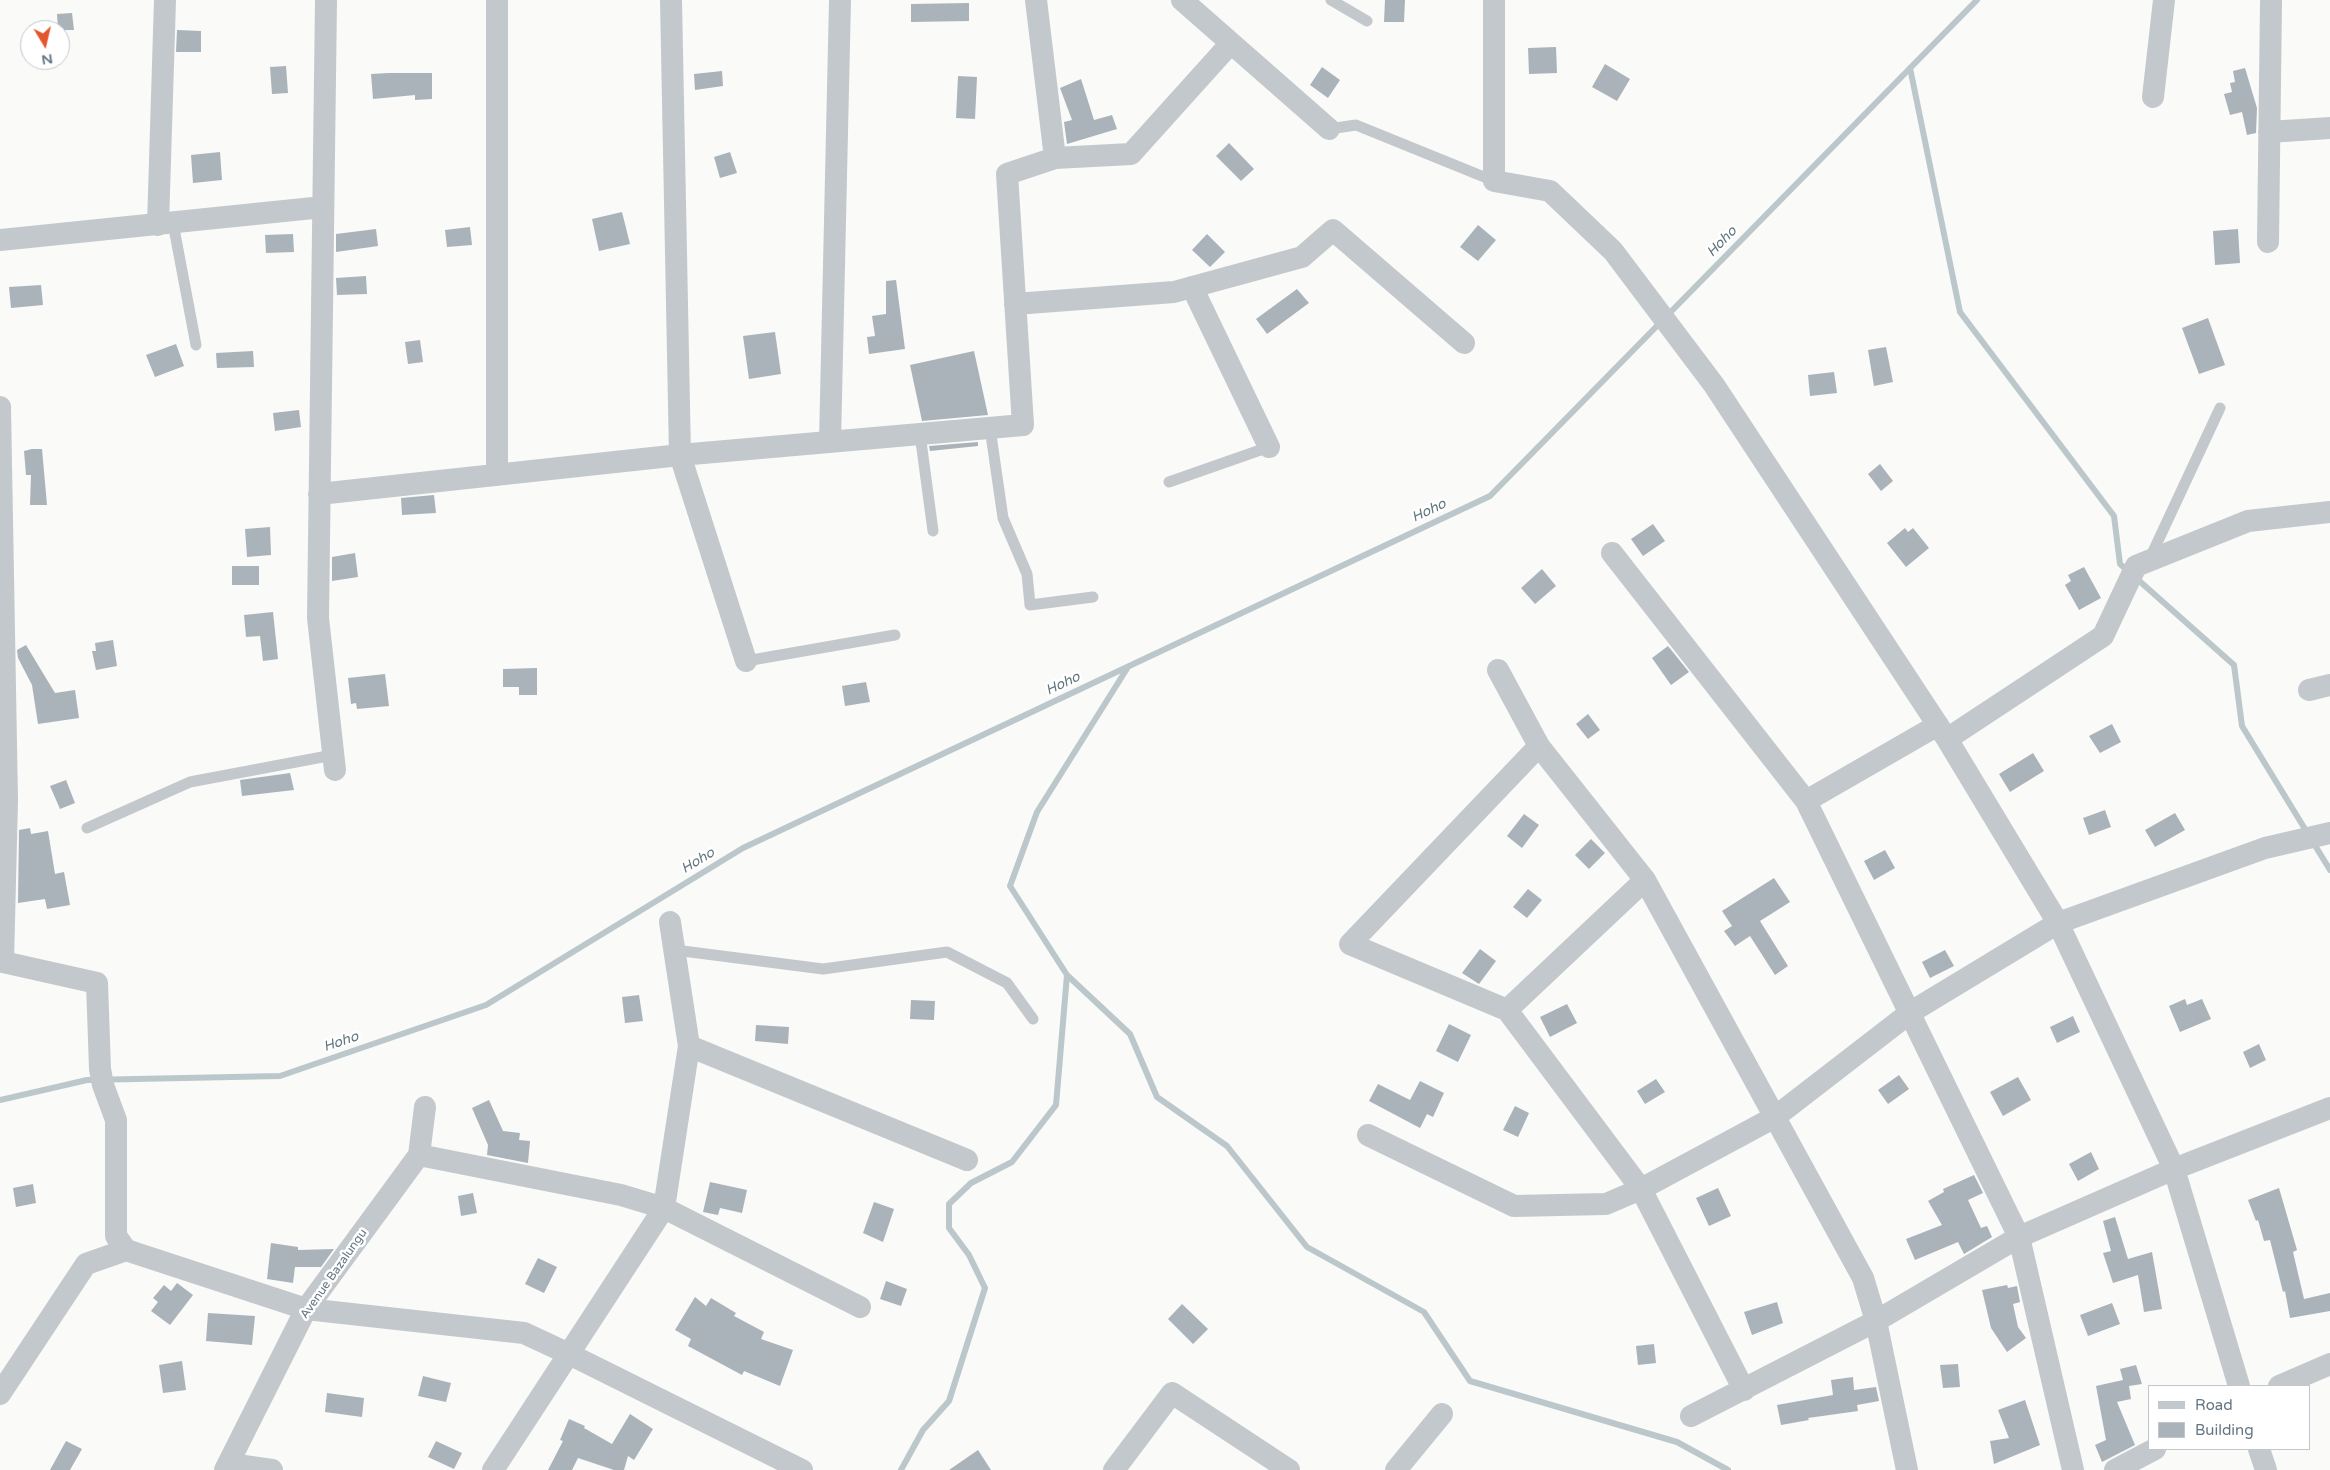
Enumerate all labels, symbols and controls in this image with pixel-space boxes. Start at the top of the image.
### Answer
north arrow [20,20,70,70]
text: N [40,50,54,69]
water label: Hoho [1703,223,1741,261]
water label: Hoho [1409,496,1449,526]
water label: Hoho [1043,669,1083,699]
water label: Hoho [678,845,718,877]
water label: Hoho [321,1028,361,1056]
street label: Avenue Bazalungu [298,1226,370,1322]
legend [2148,1385,2310,1450]
text: Road [2195,1396,2233,1414]
text: Building [2195,1421,2254,1439]

